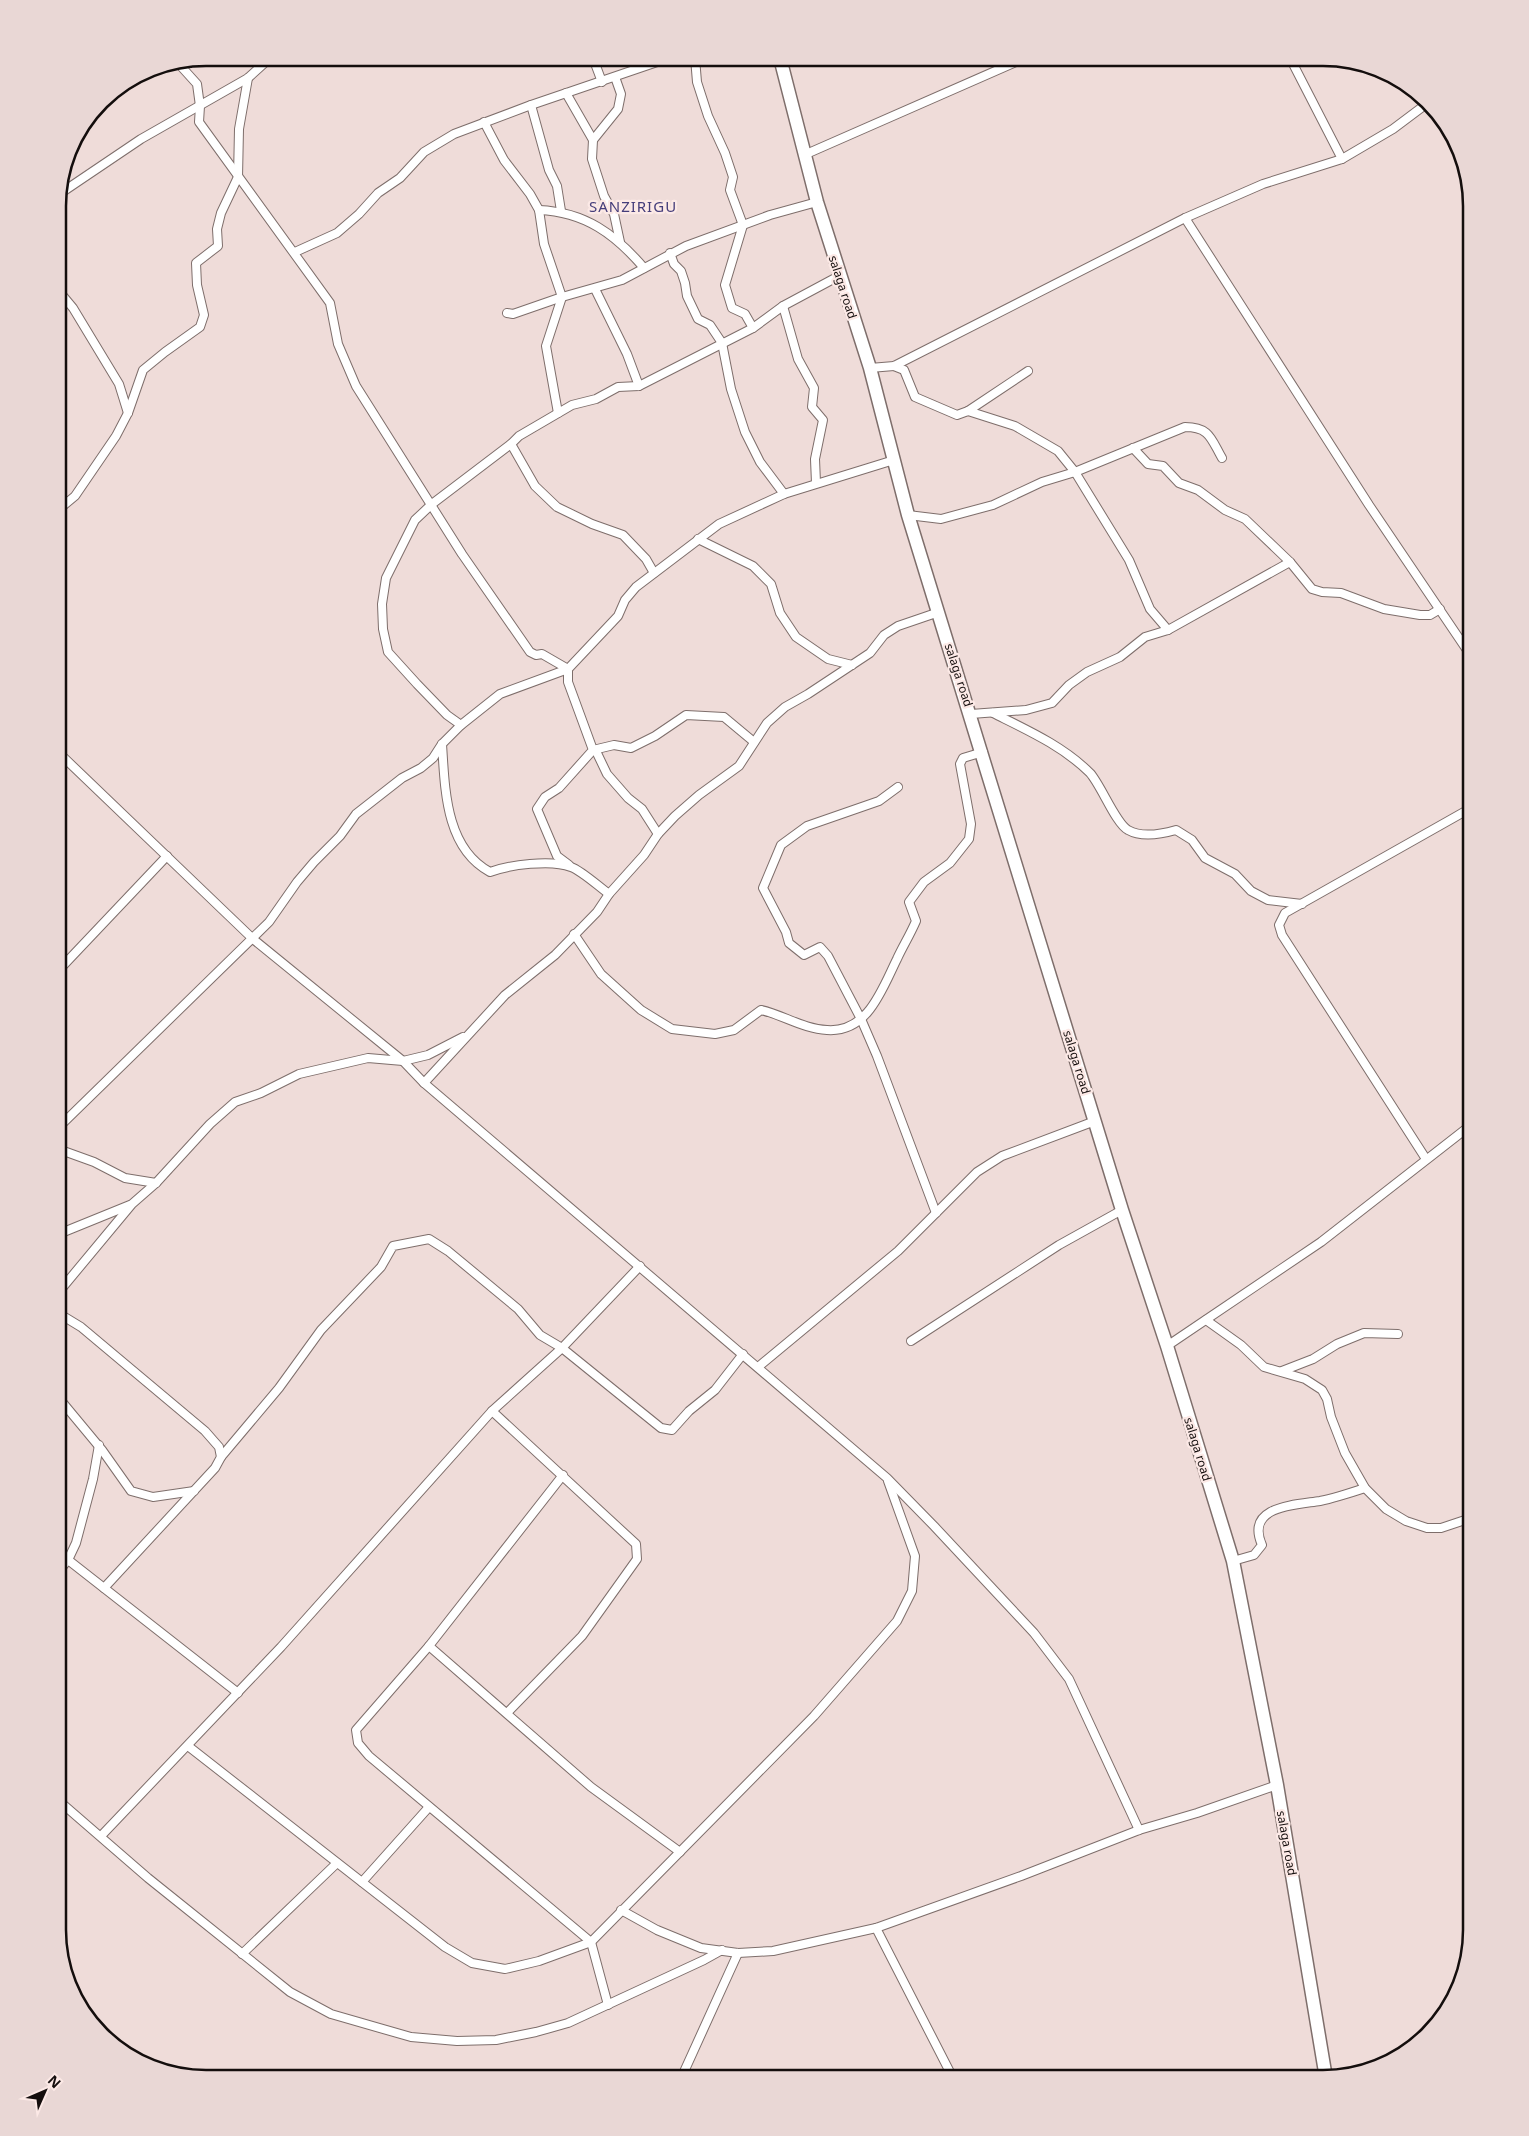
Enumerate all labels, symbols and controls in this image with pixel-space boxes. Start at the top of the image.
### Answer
district label: SANZIRIGU [589,196,677,216]
street label: salaga road [825,253,861,321]
street label: salaga road [941,641,977,709]
street label: salaga road [1059,1028,1095,1096]
street label: salaga road [1180,1415,1216,1483]
street label: salaga road [1273,1809,1301,1877]
north arrow [20,2066,70,2116]
text: N [44,2071,65,2092]

